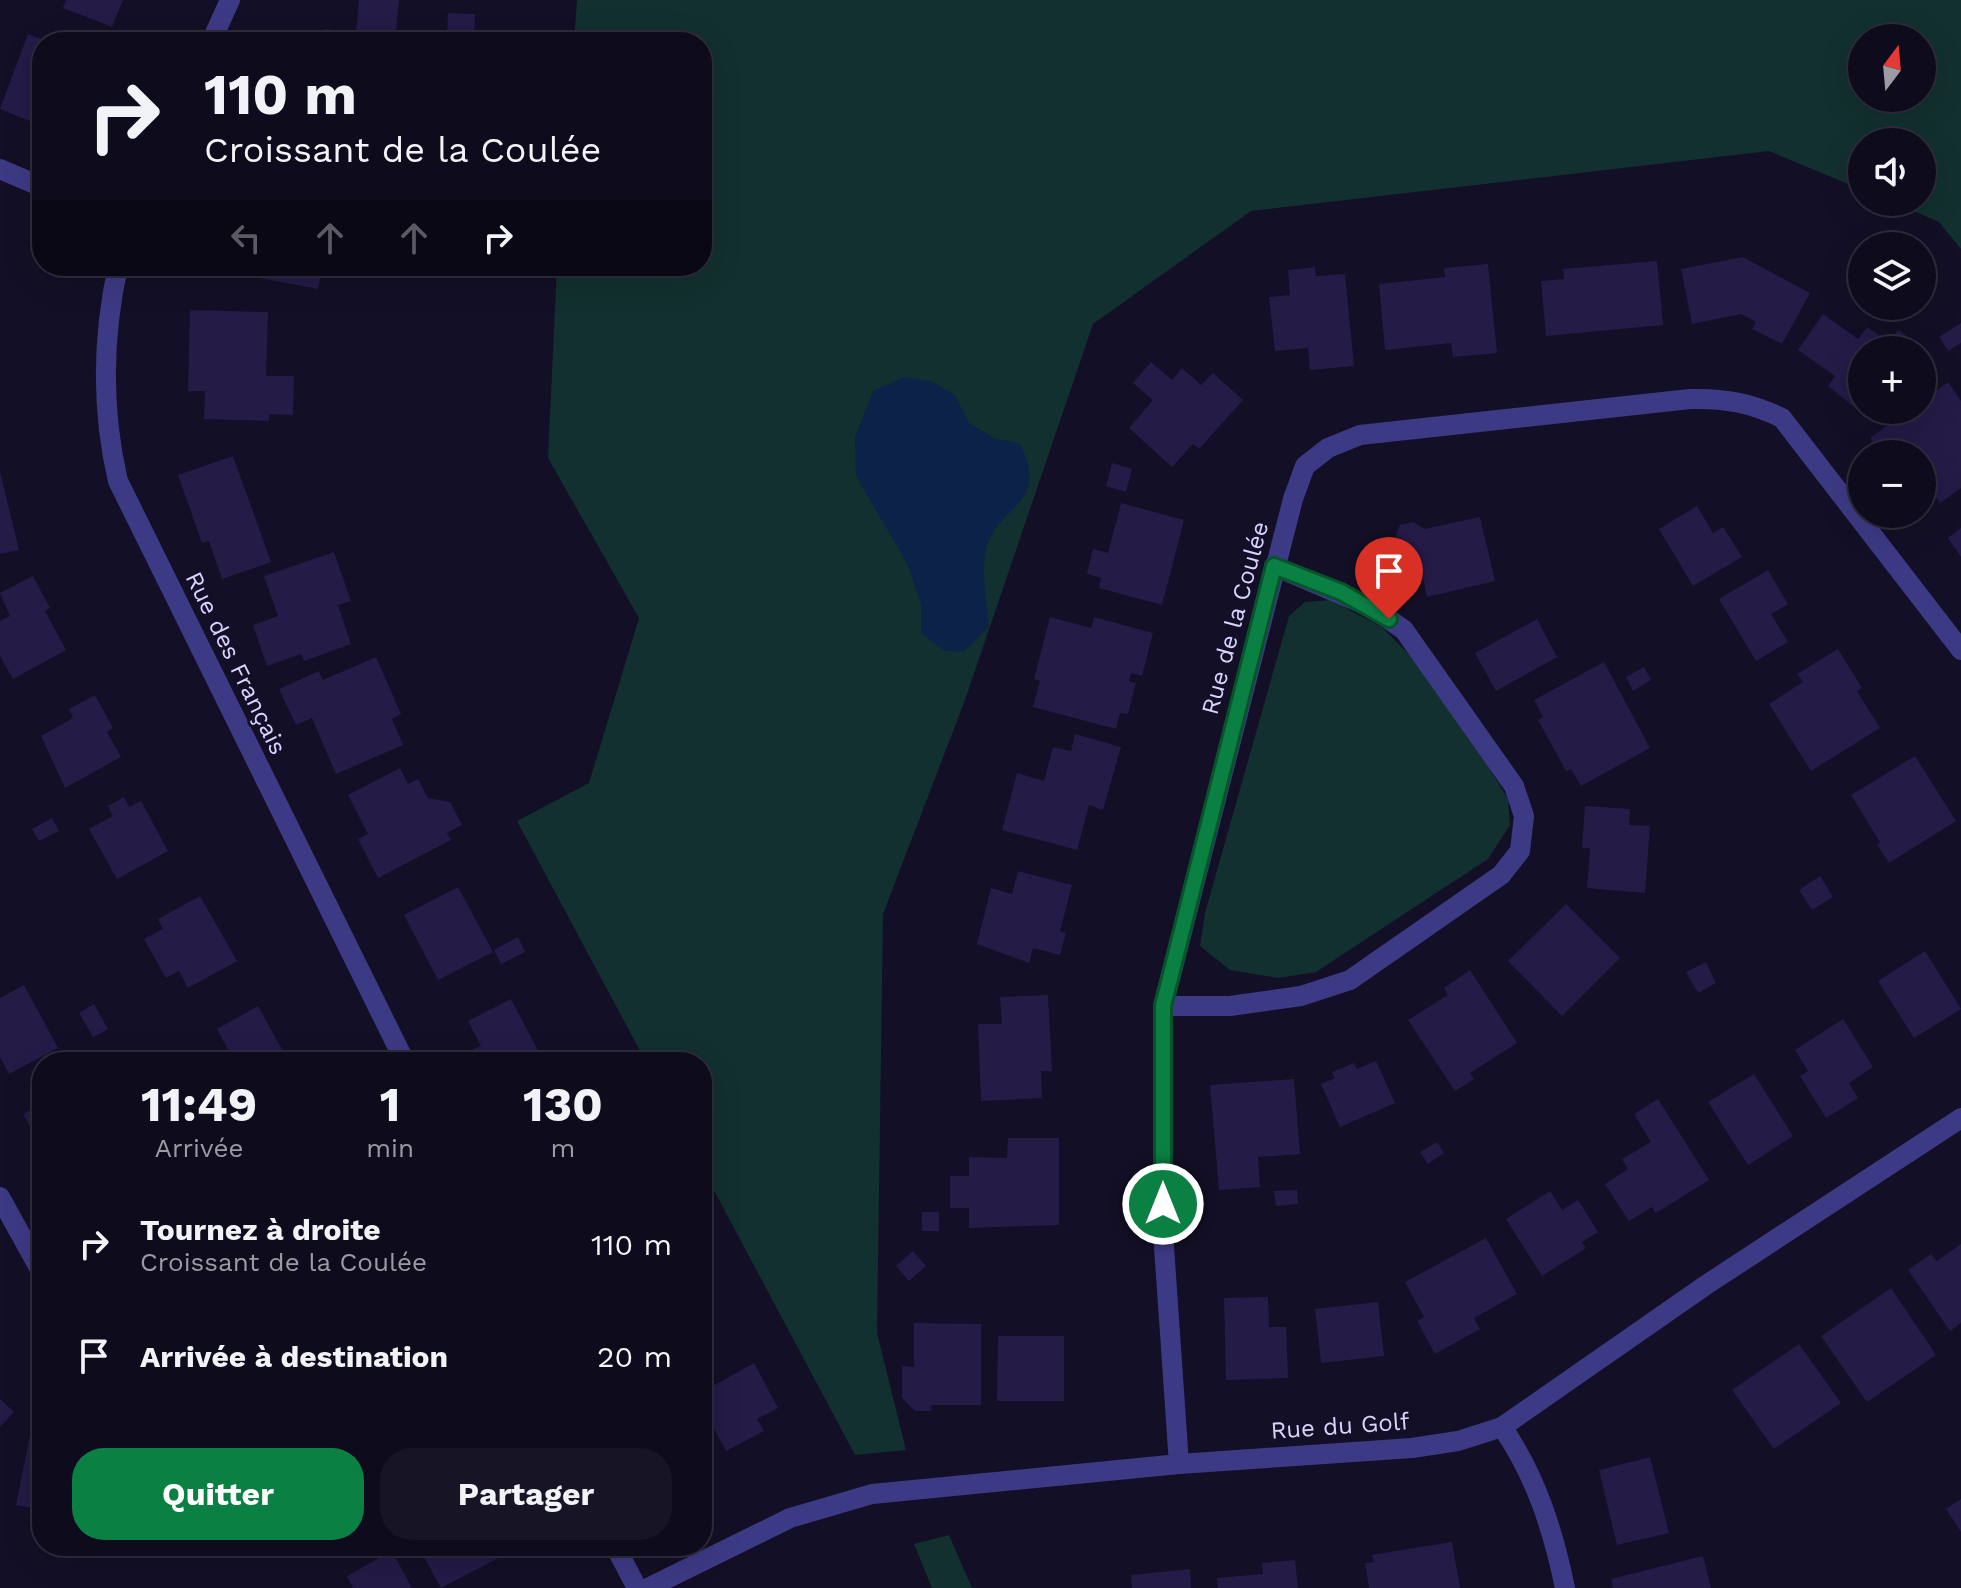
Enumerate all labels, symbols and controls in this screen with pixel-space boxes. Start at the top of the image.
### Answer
north arrow [1848,24,1936,112]
map controls [1848,24,1936,528]
text: 110 m [204,62,357,128]
icon: right [72,64,176,168]
button: sound [1848,128,1936,216]
text: Croissant de la Coulée [204,129,601,171]
icon: left [224,216,268,260]
icon: ahead [308,216,352,260]
icon: ahead [392,216,436,260]
icon: right [476,216,520,260]
button: layers [1848,232,1936,320]
button: + [1848,336,1936,424]
button: − [1848,440,1936,528]
street label: Rue de la Coulée [1196,518,1274,718]
pin [1355,537,1423,619]
icon: arrive [1367,549,1411,593]
street label: Rue des Français [180,567,292,759]
text: 11:49 [141,1076,257,1133]
text: 1 [380,1076,401,1133]
text: 130 [523,1076,603,1133]
text: Arrivée [155,1133,244,1163]
text: min [366,1133,414,1163]
text: m [551,1133,575,1163]
position arrow [1121,1162,1205,1246]
text: Tournez à droite [140,1212,381,1247]
icon: right [72,1222,116,1266]
text: 110 m [591,1227,672,1262]
text: Croissant de la Coulée [140,1247,427,1277]
icon: arrive [72,1334,116,1378]
text: Arrivée à destination [140,1339,448,1374]
text: 20 m [597,1339,672,1374]
street label: Rue du Golf [1270,1407,1411,1445]
button: Quitter [72,1448,364,1540]
button: Partager [380,1448,672,1540]

